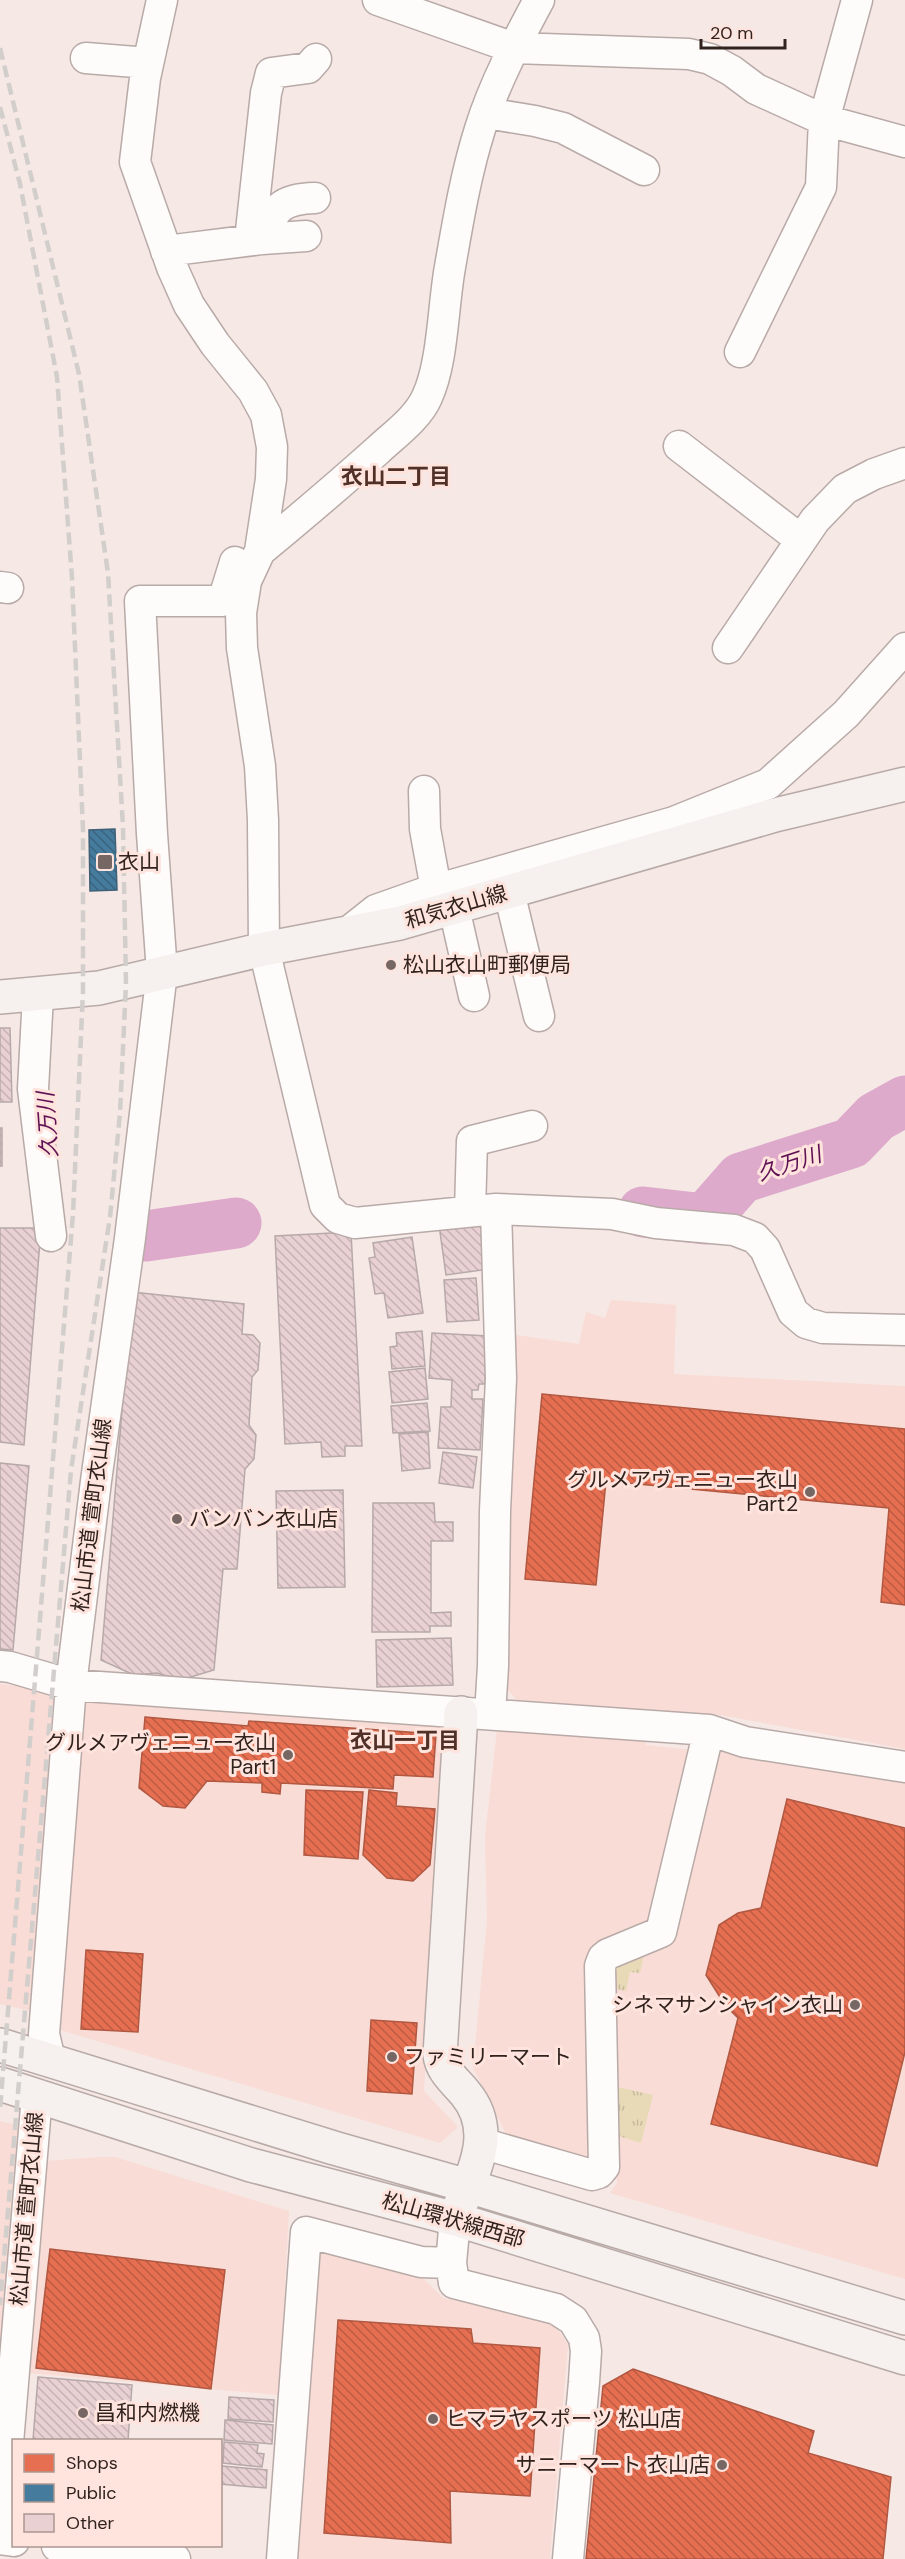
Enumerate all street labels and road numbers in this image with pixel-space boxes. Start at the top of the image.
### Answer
street label: 和気衣山線 [402,879,510,935]
street label: 松山市道 萱町衣山線 [66,1417,118,1613]
street label: 松山市道 萱町衣山線 [5,2111,49,2307]
street label: 松山環状線西部 [378,2186,528,2254]

